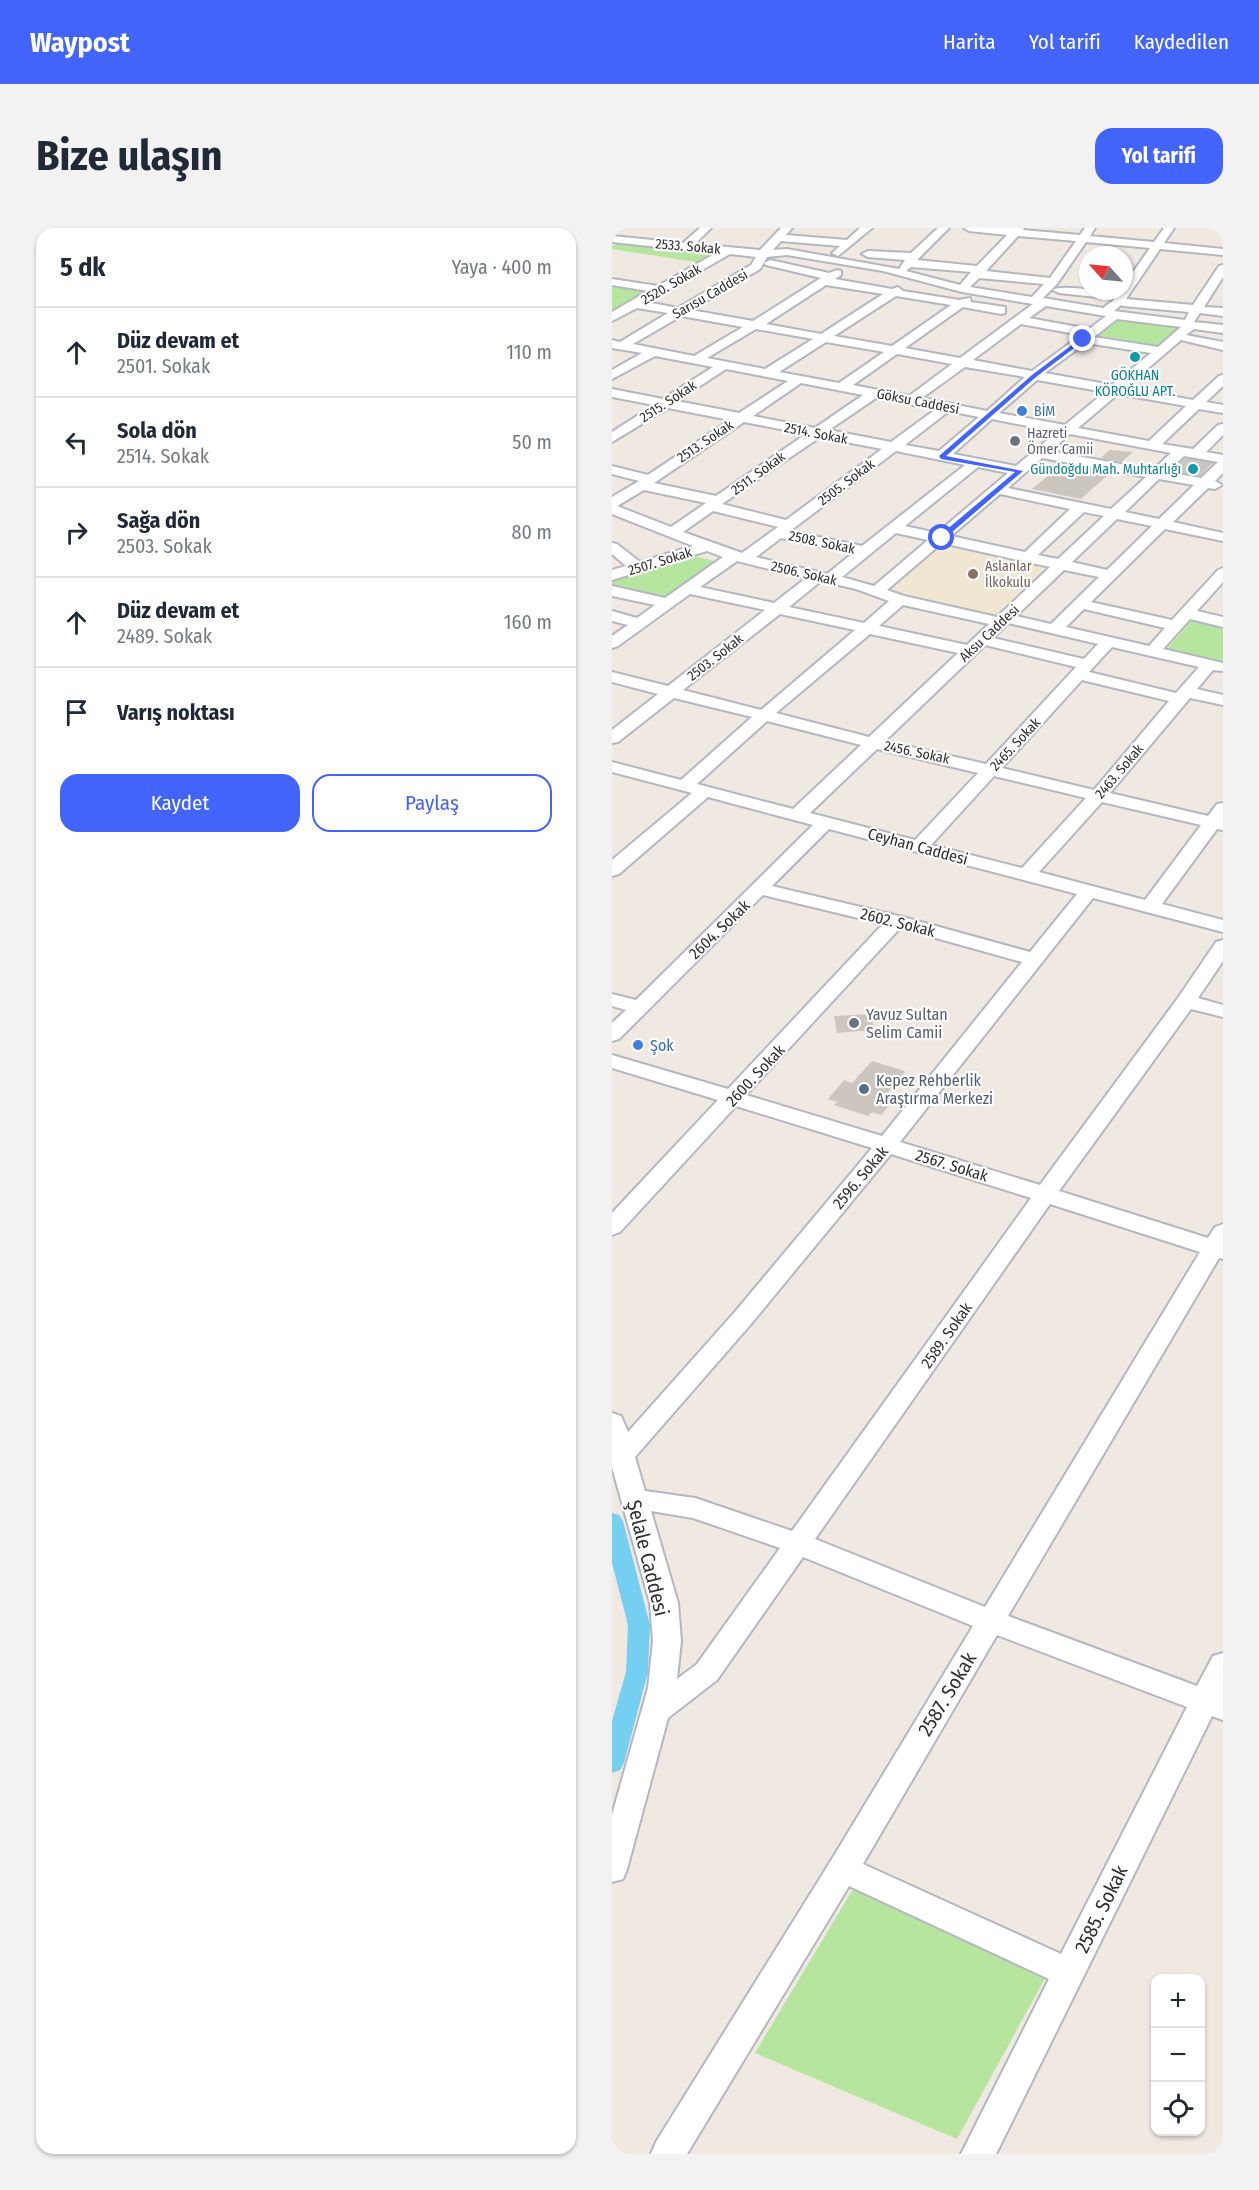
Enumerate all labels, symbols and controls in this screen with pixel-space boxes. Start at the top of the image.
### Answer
text: Waypost [30,26,130,59]
text: Harita [943,29,996,55]
text: Yol tarifi [1029,29,1101,55]
text: Kaydedilen [1134,29,1229,55]
button: Yol tarifi [1095,128,1223,184]
text: Bize ulaşın [36,131,223,181]
street label: 2533. Sokak [655,235,722,258]
north arrow [1079,246,1133,300]
text: 5 dk [60,252,106,283]
text: Yaya · 400 m [451,255,552,279]
street label: 2520. Sokak [638,260,705,308]
street label: Sarısu Caddesi [670,266,751,323]
route end [1069,325,1095,351]
text: Düz devam et [117,327,239,354]
icon: ahead [60,336,93,369]
text: 110 m [506,340,552,364]
marker: GÖKHAN KÖROĞLU APT. [1128,350,1142,364]
text: 2501. Sokak [117,354,210,378]
place label: GÖKHAN KÖROĞLU APT. [1095,366,1175,400]
street label: 2515. Sokak [637,377,700,426]
street label: Göksu Caddesi [875,385,961,418]
place label: BİM [1034,403,1055,420]
marker: BİM [1015,404,1029,418]
street label: 2513. Sokak [674,416,737,466]
text: Sola dön [117,417,197,444]
street label: 2514. Sokak [783,419,850,448]
place label: Hazreti Ömer Camii [1027,425,1093,458]
icon: left [60,426,93,459]
text: 50 m [512,430,552,454]
marker: Hazreti Ömer Camii [1008,434,1022,448]
text: 2514. Sokak [117,444,209,468]
street label: 2511. Sokak [728,448,789,499]
street label: 2505. Sokak [815,455,878,509]
place label: Gündoğdu Mah. Muhtarlığı [1030,461,1181,478]
marker: Gündoğdu Mah. Muhtarlığı [1186,462,1200,476]
text: Sağa dön [117,507,200,534]
icon: right [60,516,93,549]
text: 80 m [512,520,552,544]
route start [928,524,954,550]
street label: 2508. Sokak [787,527,857,558]
text: 2503. Sokak [117,534,212,558]
street label: 2507. Sokak [626,544,694,579]
street label: 2506. Sokak [769,558,839,589]
place label: Aslanlar İlkokulu [985,558,1032,591]
marker: Aslanlar İlkokulu [966,567,980,581]
text: Düz devam et [117,597,239,624]
street label: Aksu Caddesi [956,601,1023,665]
icon: ahead [60,606,93,639]
text: 160 m [504,610,552,634]
text: 2489. Sokak [117,624,212,648]
street label: 2503. Sokak [684,630,747,685]
icon: arrive [60,696,93,729]
text: Varış noktası [117,699,235,726]
street label: 2465. Sokak [987,714,1044,774]
street label: 2456. Sokak [883,737,951,768]
street label: 2463. Sokak [1092,740,1147,802]
button: Kaydet [60,774,300,832]
button: Paylaş [312,774,552,832]
street label: Ceyhan Caddesi [866,824,970,869]
street label: 2604. Sokak [685,895,754,963]
street label: 2602. Sokak [859,904,938,941]
place label: Yavuz Sultan Selim Camii [866,1005,948,1042]
marker: Yavuz Sultan Selim Camii [847,1016,861,1030]
place label: Şok [650,1036,674,1055]
marker: Şok [631,1038,645,1052]
street label: 2600. Sokak [722,1040,789,1110]
place label: Kepez Rehberlik Araştırma Merkezi [876,1071,993,1108]
marker: Kepez Rehberlik Araştırma Merkezi [857,1082,871,1096]
street label: 2596. Sokak [829,1142,892,1212]
street label: 2567. Sokak [913,1146,991,1186]
street label: 2589. Sokak [917,1298,976,1372]
street label: Şelale Caddesi [621,1497,674,1619]
street label: 2587. Sokak [913,1647,982,1740]
street label: 2585. Sokak [1069,1861,1133,1957]
map controls [1151,1974,1205,2136]
button: + [1151,1974,1205,2028]
button: − [1151,2028,1205,2082]
button: locate [1151,2082,1205,2136]

